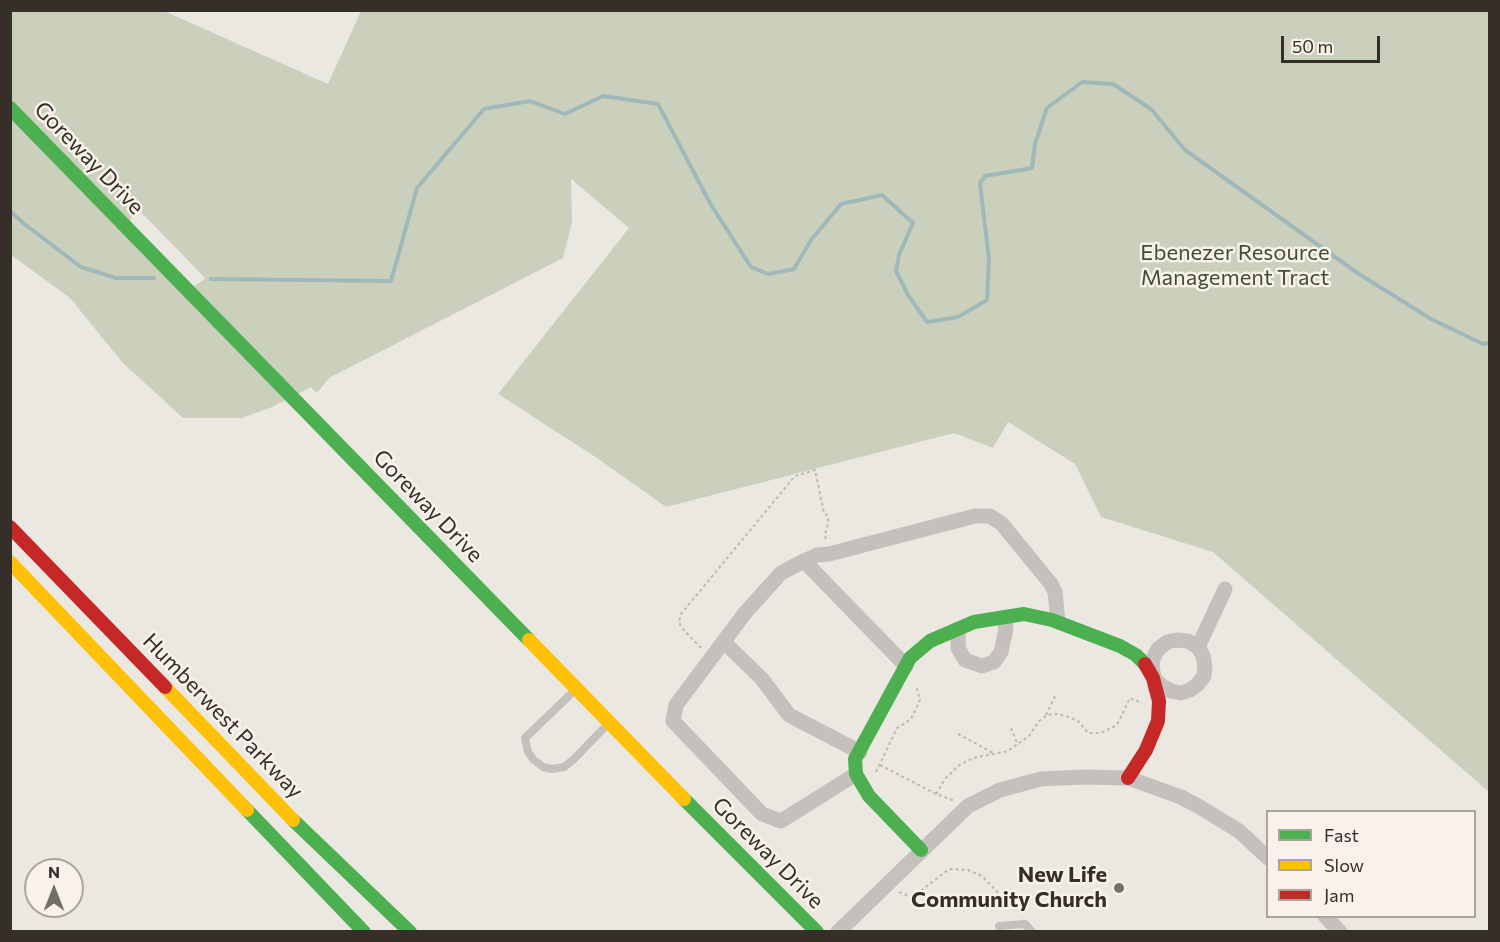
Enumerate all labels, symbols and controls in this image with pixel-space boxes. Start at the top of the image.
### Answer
scale bar [1284,24,1383,62]
text: 50 m [1292,35,1333,57]
street label: Goreway Drive [29,96,149,220]
park label: Ebenezer Resource Management Tract [1140,240,1330,292]
street label: Goreway Drive [368,444,488,568]
street label: Humberwest Parkway [137,628,309,804]
street label: Goreway Drive [707,792,829,914]
legend [1266,810,1476,918]
text: Fast [1324,824,1359,846]
text: Slow [1324,854,1364,876]
north arrow [24,858,84,918]
text: N [48,862,60,881]
place label: New Life Community Church [911,862,1107,914]
marker: New Life Community Church [1112,881,1126,895]
text: Jam [1324,884,1354,906]

